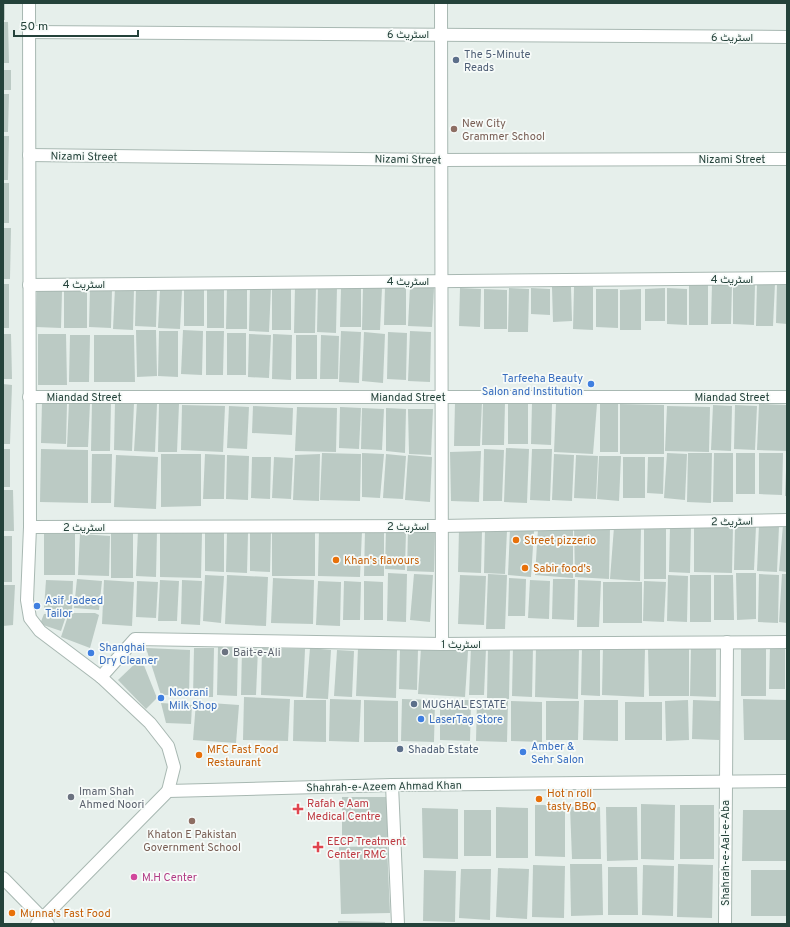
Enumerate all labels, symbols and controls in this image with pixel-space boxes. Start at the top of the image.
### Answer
scale bar [14,12,138,38]
text: 50 m [20,19,48,35]
street label: اسٹریٹ 6 [387,28,429,42]
street label: اسٹریٹ 6 [711,31,753,45]
place label: The 5-Minute Reads [464,48,530,75]
marker: The 5-Minute Reads [451,55,461,65]
place label: New City Grammer School [462,117,545,144]
marker: New City Grammer School [449,124,459,134]
street label: Nizami Street [50,149,118,165]
street label: Nizami Street [374,152,442,168]
street label: Nizami Street [698,153,766,167]
street label: اسٹریٹ 4 [711,273,753,287]
street label: اسٹریٹ 4 [387,275,429,289]
street label: اسٹریٹ 4 [63,278,105,292]
place label: Tarfeeha Beauty Salon and Institution [482,372,583,399]
marker: Tarfeeha Beauty Salon and Institution [586,379,596,389]
street label: Miandad Street [46,391,122,405]
street label: Miandad Street [370,391,446,405]
street label: Miandad Street [694,391,770,405]
street label: اسٹریٹ 2 [711,515,753,529]
street label: اسٹریٹ 2 [387,520,429,534]
street label: اسٹریٹ 2 [63,521,105,535]
place label: Street pizzerio [524,534,596,548]
marker: Street pizzerio [511,535,521,545]
place label: Khan's flavours [344,554,419,568]
marker: Khan's flavours [331,555,341,565]
place label: Sabir food's [533,562,591,576]
marker: Sabir food's [520,563,530,573]
place label: Asif Jadeed Tailor [45,594,103,621]
marker: Asif Jadeed Tailor [32,601,42,611]
street label: اسٹریٹ 1 [441,638,481,652]
place label: Shanghai Dry Cleaner [99,641,159,668]
place label: Bait-e-Ali [233,646,280,660]
marker: Bait-e-Ali [220,647,230,657]
marker: Shanghai Dry Cleaner [86,648,96,658]
place label: Noorani Milk Shop [169,686,217,713]
marker: Noorani Milk Shop [156,693,166,703]
place label: MUGHAL ESTATE [422,698,506,712]
marker: MUGHAL ESTATE [409,699,419,709]
place label: LaserTag Store [429,713,503,727]
marker: LaserTag Store [416,714,426,724]
place label: Amber & Sehr Salon [531,740,584,767]
place label: MFC Fast Food Restaurant [207,743,278,770]
place label: Shadab Estate [408,743,479,757]
marker: Shadab Estate [395,744,405,754]
marker: Amber & Sehr Salon [518,747,528,757]
marker: MFC Fast Food Restaurant [194,750,204,760]
street label: Shahrah-e-Azeem Ahmad Khan [306,779,462,795]
place label: Imam Shah Ahmed Noori [79,785,144,812]
place label: Hot n roll tasty BBQ [547,787,597,814]
marker: Imam Shah Ahmed Noori [66,792,76,802]
marker: Hot n roll tasty BBQ [534,794,544,804]
place label: Rafah e Aam Medical Centre [307,797,381,824]
street label: Shahrah-e-Aal-e-Aba [719,800,733,906]
marker: Rafah e Aam Medical Centre [292,803,304,815]
marker: Khaton E Pakistan Government School [187,816,197,826]
place label: Khaton E Pakistan Government School [143,828,241,855]
place label: EECP Treatment Center RMC [327,835,406,862]
marker: EECP Treatment Center RMC [312,841,324,853]
place label: M.H Center [142,871,198,885]
marker: M.H Center [129,872,139,882]
place label: Munna's Fast Food [20,907,111,921]
marker: Munna's Fast Food [7,908,17,918]

